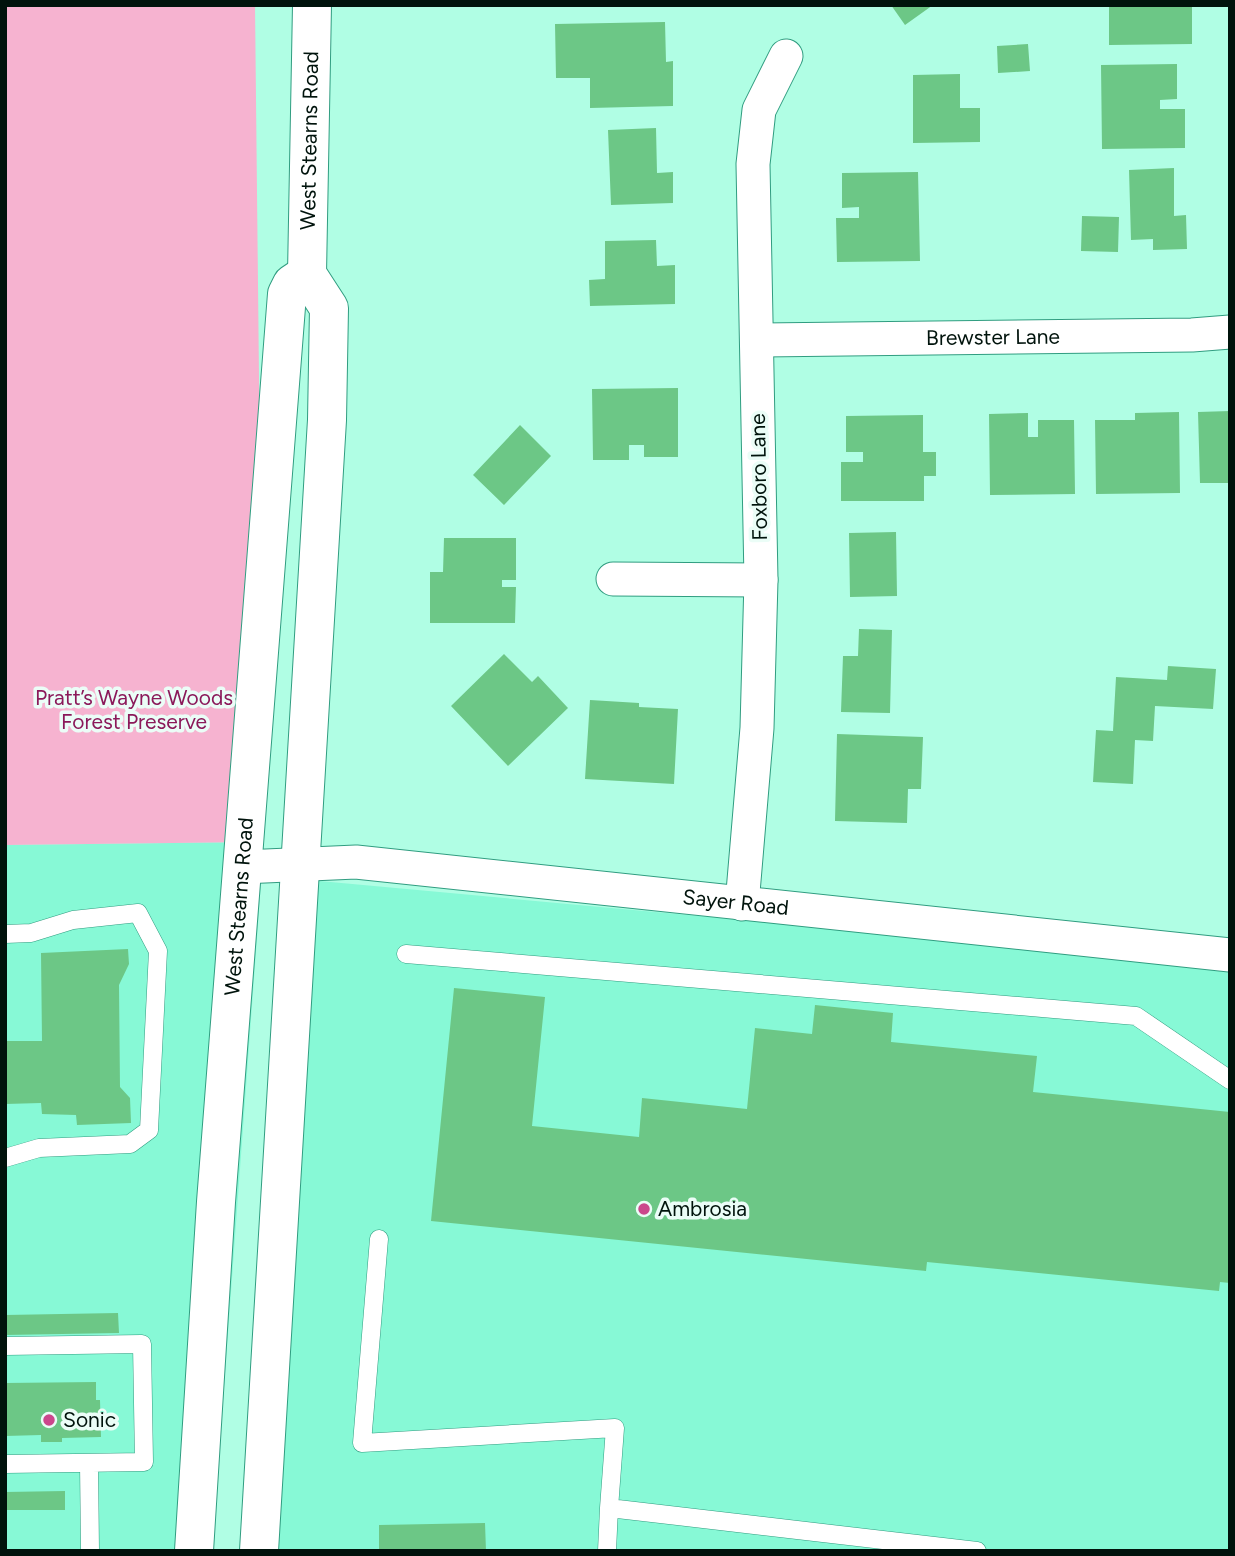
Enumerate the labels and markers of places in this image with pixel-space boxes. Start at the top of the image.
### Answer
place label: Ambrosia [658,1196,747,1221]
marker: Ambrosia [636,1201,652,1217]
place label: Sonic [63,1407,116,1432]
marker: Sonic [41,1412,57,1428]

